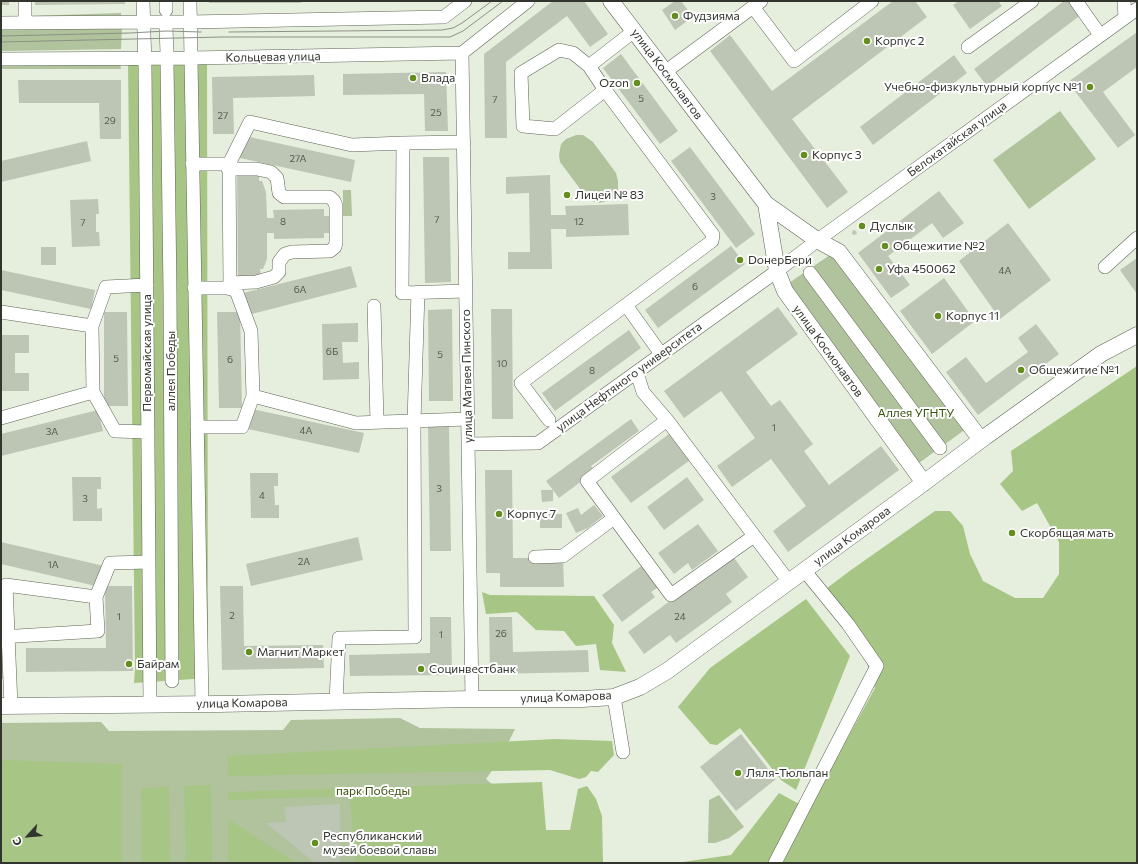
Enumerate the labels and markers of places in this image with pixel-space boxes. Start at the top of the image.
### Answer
place label: Фудзияма [683,9,740,23]
marker: Фудзияма [670,11,680,21]
place label: Корпус 2 [875,34,925,48]
marker: Корпус 2 [862,36,872,46]
place label: Влада [421,71,455,85]
marker: Влада [408,73,418,83]
place label: Ozon [599,76,629,90]
marker: Ozon [632,78,642,88]
place label: Учебно-физкультурный корпус №1 [884,80,1082,94]
marker: Учебно-физкультурный корпус №1 [1085,82,1095,92]
place label: Корпус 3 [812,148,862,162]
marker: Корпус 3 [799,150,809,160]
place label: Лицей № 83 [575,188,644,202]
marker: Лицей № 83 [562,190,572,200]
place label: Дуслык [870,219,913,233]
marker: Дуслык [857,221,867,231]
place label: Общежитие №2 [893,239,985,253]
marker: Общежитие №2 [880,241,890,251]
place label: DонерБери [748,253,812,267]
marker: DонерБери [735,255,745,265]
place label: Уфа 450062 [887,262,956,276]
marker: Уфа 450062 [874,264,884,274]
place label: Корпус 11 [946,309,999,323]
marker: Корпус 11 [933,311,943,321]
place label: Общежитие №1 [1029,363,1119,377]
marker: Общежитие №1 [1016,365,1026,375]
place label: Корпус 7 [507,507,556,521]
marker: Корпус 7 [494,509,504,519]
place label: Скорбящая мать [1020,526,1114,540]
marker: Скорбящая мать [1007,528,1017,538]
place label: Магнит Маркет [257,645,344,659]
marker: Магнит Маркет [244,647,254,657]
place label: Байрам [137,657,179,671]
marker: Байрам [124,659,134,669]
place label: Социнвестбанк [429,662,516,676]
marker: Социнвестбанк [416,664,426,674]
place label: Ляля-Тюльпан [746,766,828,780]
marker: Ляля-Тюльпан [733,768,743,778]
place label: Республиканский музей боевой славы [323,829,437,857]
marker: Республиканский музей боевой славы [310,838,320,848]

